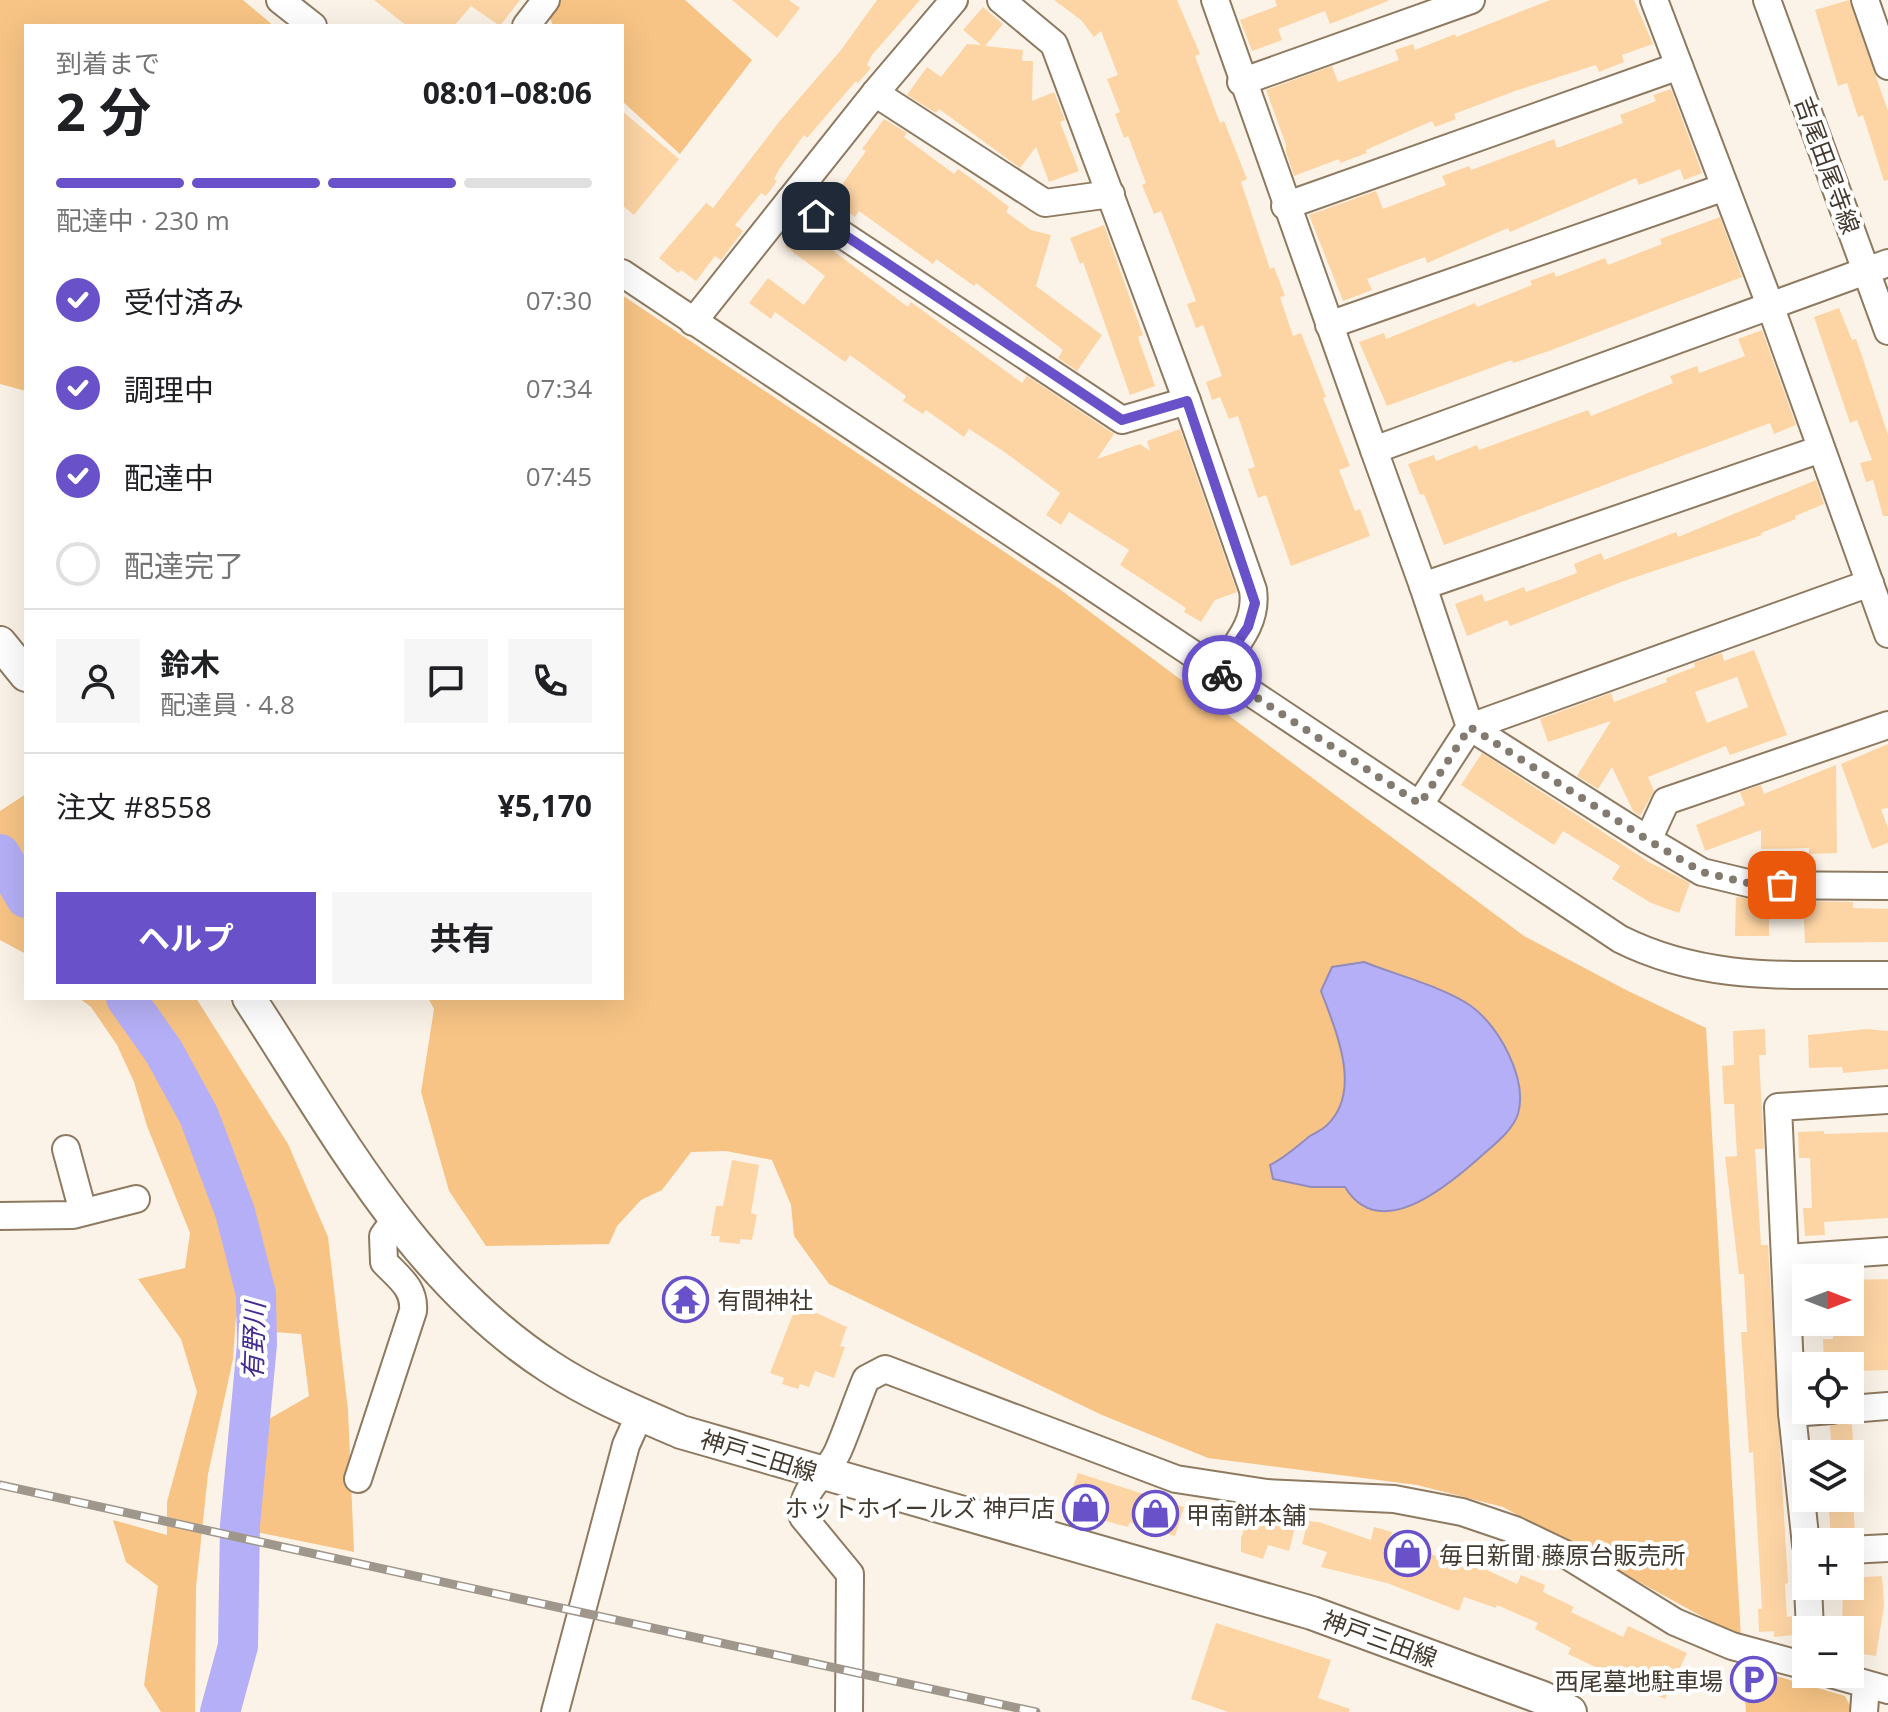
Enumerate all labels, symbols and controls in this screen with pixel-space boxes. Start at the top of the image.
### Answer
text: 到着まで [56,45,160,81]
text: 08:01–08:06 [423,72,592,113]
text: 2 分 [56,75,151,146]
street label: 吉尾田尾寺線 [1788,92,1868,238]
pin [782,182,850,250]
icon: home [794,194,838,238]
text: 配達中 · 230 m [56,202,230,238]
icon: check [56,278,100,322]
text: 受付済み [124,281,244,322]
text: 07:30 [526,282,592,318]
icon: check [56,366,100,410]
text: 調理中 [124,369,214,410]
text: 07:34 [526,370,592,406]
icon: check [56,454,100,498]
text: 配達中 [124,457,214,498]
text: 07:45 [526,458,592,494]
text: 配達完了 [124,545,244,586]
courier [1182,635,1262,715]
button: person [56,639,140,723]
button: chat [404,639,488,723]
button: phone [508,639,592,723]
text: 鈴木 [160,643,220,684]
icon: bike [1200,653,1244,697]
text: 配達員 · 4.8 [160,686,295,722]
text: ¥5,170 [498,785,592,826]
text: 注文 #8558 [56,786,212,827]
pin [1748,851,1816,919]
icon: bag [1760,863,1804,907]
button: ヘルプ [56,892,316,984]
button: 共有 [332,892,592,984]
north arrow [1792,1264,1864,1336]
map controls [1792,1264,1864,1688]
temple icon: 有間神社 [662,1275,710,1323]
place label: 有間神社 [717,1283,813,1316]
water label: 有野川 [234,1298,272,1381]
button: locate [1792,1352,1864,1424]
street label: 神戸三田線 [697,1422,821,1488]
button: layers [1792,1440,1864,1512]
shop icon: ホットホイールズ 神戸店 [1062,1483,1110,1531]
shop icon: 甲南餅本舗 [1131,1490,1179,1538]
place label: ホットホイールズ 神戸店 [785,1491,1055,1524]
place label: 甲南餅本舗 [1186,1498,1306,1531]
button: + [1792,1528,1864,1600]
shop icon: 毎日新聞 藤原台販売所 [1384,1530,1432,1578]
place label: 毎日新聞 藤原台販売所 [1439,1538,1685,1571]
street label: 神戸三田線 [1318,1602,1442,1674]
button: − [1792,1616,1864,1688]
parking icon: 西尾墓地駐車場 [1730,1656,1778,1704]
place label: 西尾墓地駐車場 [1555,1664,1723,1697]

